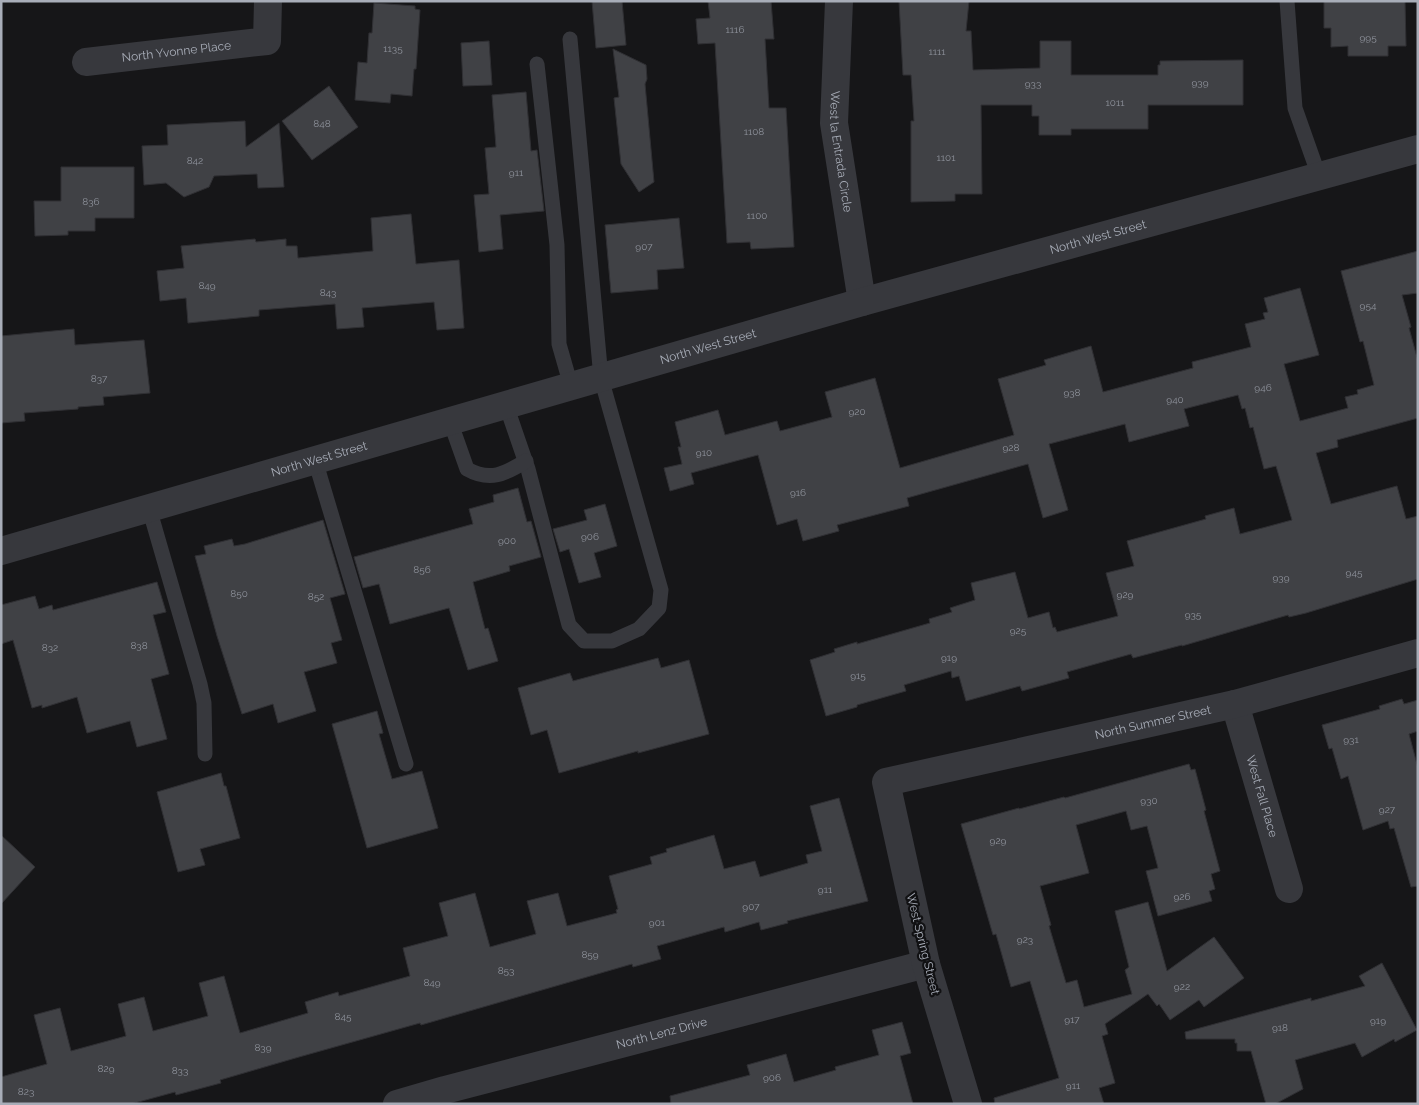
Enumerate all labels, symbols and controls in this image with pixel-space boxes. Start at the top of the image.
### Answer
house number: 1116 [726,24,744,35]
house number: 995 [1359,32,1377,43]
street label: North Yvonne Place [121,38,232,65]
house number: 1135 [383,43,403,54]
house number: 1111 [928,46,946,57]
house number: 939 [1191,77,1209,88]
house number: 933 [1025,78,1041,89]
street label: West la Entrada Circle [827,90,855,213]
house number: 1011 [1106,97,1125,108]
house number: 848 [313,118,331,129]
house number: 1108 [744,126,764,137]
house number: 1101 [937,152,956,163]
house number: 842 [187,155,203,166]
house number: 911 [509,167,524,178]
house number: 836 [82,196,100,207]
house number: 1100 [747,210,767,221]
street label: North West Street [1048,217,1148,257]
house number: 907 [635,241,653,252]
house number: 849 [198,280,216,291]
house number: 843 [320,287,336,298]
house number: 954 [1360,300,1377,311]
street label: North West Street [658,326,758,367]
house number: 837 [91,373,108,384]
house number: 946 [1254,382,1272,393]
house number: 938 [1063,387,1081,398]
house number: 940 [1166,394,1184,405]
house number: 920 [848,406,866,417]
street label: North West Street [269,439,369,480]
house number: 928 [1003,442,1020,453]
house number: 910 [696,447,712,458]
house number: 916 [790,487,806,498]
house number: 906 [581,531,599,542]
house number: 900 [498,535,516,546]
house number: 856 [413,564,431,575]
house number: 945 [1346,567,1363,578]
house number: 939 [1272,572,1290,583]
house number: 850 [230,588,248,599]
house number: 929 [1117,589,1134,600]
house number: 852 [308,591,324,602]
house number: 935 [1185,609,1202,620]
house number: 925 [1010,625,1027,636]
house number: 838 [130,640,148,651]
house number: 832 [42,642,58,653]
house number: 919 [941,652,957,663]
house number: 915 [850,670,866,681]
street label: North Summer Street [1094,703,1212,742]
house number: 931 [1343,734,1359,745]
street label: West Fall Place [1243,754,1280,839]
house number: 930 [1140,795,1158,806]
house number: 927 [1379,804,1396,815]
house number: 929 [990,835,1007,846]
house number: 911 [818,884,833,895]
house number: 926 [1173,891,1191,902]
street label: West Spring Street [904,892,942,996]
house number: 907 [742,901,760,912]
house number: 901 [649,917,666,928]
house number: 923 [1017,934,1033,945]
house number: 859 [581,949,599,960]
house number: 853 [498,965,514,976]
house number: 849 [423,977,441,988]
house number: 922 [1174,981,1190,992]
house number: 845 [335,1011,352,1022]
house number: 917 [1064,1014,1080,1025]
street label: North Lenz Drive [615,1015,709,1052]
house number: 919 [1370,1015,1386,1026]
house number: 918 [1272,1022,1288,1033]
house number: 839 [254,1042,272,1053]
house number: 829 [98,1063,115,1074]
house number: 833 [172,1065,188,1076]
house number: 906 [763,1072,781,1083]
house number: 911 [1066,1080,1081,1091]
house number: 823 [18,1086,34,1097]

